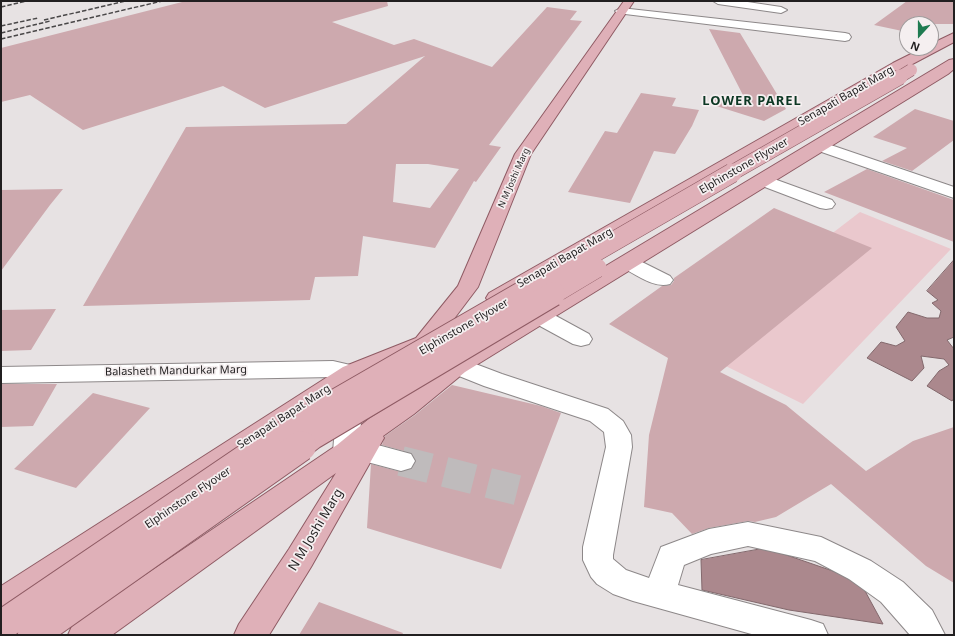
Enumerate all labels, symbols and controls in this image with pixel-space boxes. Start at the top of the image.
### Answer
north arrow [899,16,939,56]
text: N [908,38,922,55]
street label: Senapati Bapat Marg [796,63,896,129]
district label: LOWER PAREL [702,93,802,109]
street label: Elphinstone Flyover [697,135,791,197]
street label: N M Joshi Marg [496,146,532,210]
street label: Senapati Bapat Marg [515,225,615,291]
street label: Elphinstone Flyover [417,296,511,358]
street label: Balasheth Mandurkar Marg [105,363,247,379]
street label: Senapati Bapat Marg [235,382,333,452]
street label: Elphinstone Flyover [143,464,233,532]
street label: N M Joshi Marg [285,486,347,574]

